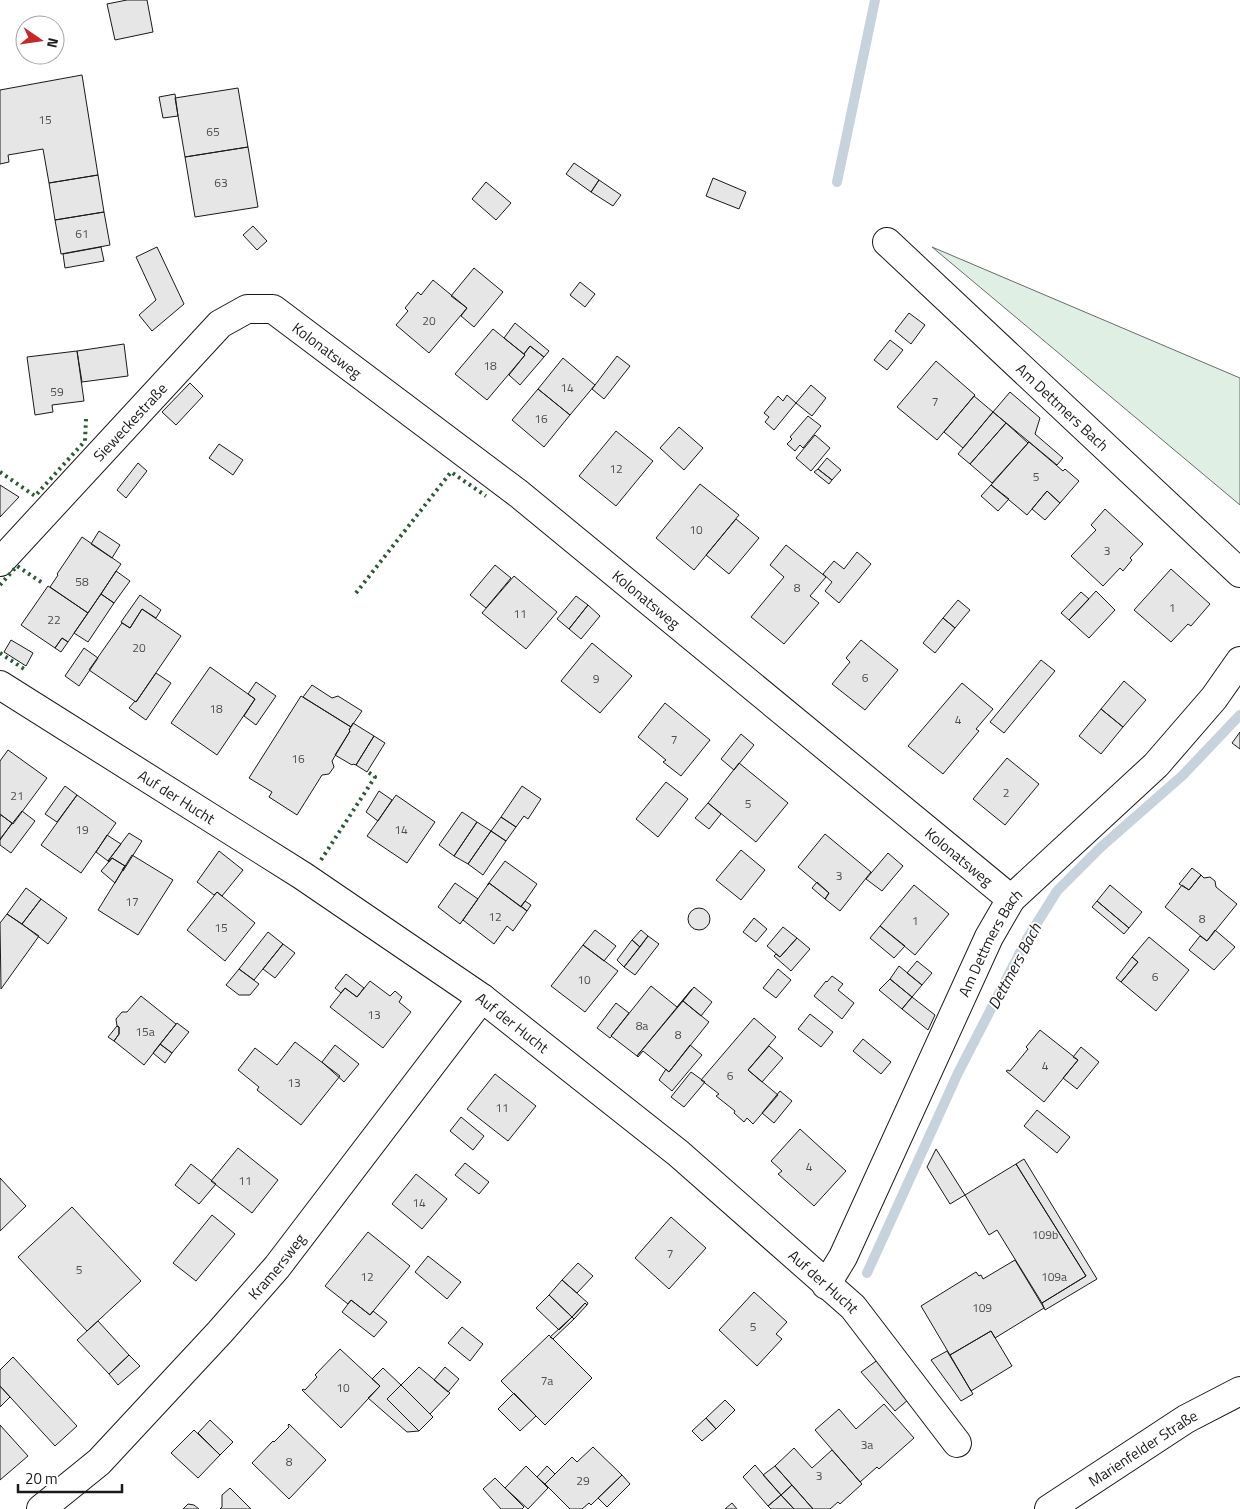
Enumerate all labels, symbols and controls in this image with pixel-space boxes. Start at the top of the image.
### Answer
north arrow [15,15,65,65]
text: N [42,36,64,50]
house number: 15 [38,110,52,129]
house number: 65 [206,122,220,141]
house number: 63 [214,173,228,192]
house number: 61 [75,224,89,243]
house number: 20 [422,311,436,330]
street label: Kolonatsweg [288,316,367,384]
house number: 18 [483,356,497,375]
street label: Am Dettmers Bach [1011,358,1114,456]
street label: Sieweckestraße [87,377,172,466]
house number: 14 [560,378,574,397]
house number: 59 [50,382,64,401]
house number: 7 [932,392,938,411]
house number: 16 [534,409,548,428]
house number: 12 [609,459,623,478]
house number: 5 [1033,467,1040,486]
house number: 10 [689,520,703,539]
house number: 3 [1104,541,1110,560]
street label: Kolonatsweg [608,564,686,634]
house number: 58 [75,572,89,591]
house number: 8 [794,578,801,597]
house number: 1 [1169,598,1175,617]
house number: 11 [513,604,527,623]
house number: 22 [47,610,61,629]
house number: 20 [132,638,146,657]
house number: 6 [862,668,869,687]
house number: 9 [593,669,600,688]
house number: 18 [209,699,223,718]
house number: 4 [955,710,962,729]
house number: 7 [671,730,677,749]
house number: 16 [291,749,305,768]
street label: Auf der Hucht [134,763,220,830]
house number: 2 [1003,783,1009,802]
house number: 21 [10,786,24,805]
house number: 5 [745,794,752,813]
house number: 19 [75,820,89,839]
house number: 14 [394,820,408,839]
street label: Kolonatsweg [920,821,998,892]
house number: 3 [836,866,842,885]
street label: Am Dettmers Bach [955,887,1029,1001]
house number: 17 [125,892,139,911]
house number: 12 [488,907,502,926]
house number: 8 [1199,909,1206,928]
house number: 1 [912,911,918,930]
house number: 15 [214,918,228,937]
water label: Dettmers Bach [983,920,1045,1012]
house number: 6 [1152,967,1159,986]
house number: 10 [577,970,591,989]
street label: Auf der Hucht [471,986,555,1059]
house number: 13 [367,1005,381,1024]
house number: 8a [636,1016,648,1035]
house number: 15a [135,1022,155,1041]
house number: 8 [675,1025,682,1044]
house number: 4 [1042,1056,1049,1075]
house number: 6 [727,1066,734,1085]
house number: 13 [287,1073,301,1092]
house number: 11 [495,1098,509,1117]
house number: 4 [806,1157,813,1176]
house number: 11 [238,1171,252,1190]
house number: 14 [412,1193,426,1212]
house number: 109b [1032,1225,1058,1244]
street label: Kramersweg [242,1228,311,1304]
house number: 7 [667,1244,673,1263]
street label: Auf der Hucht [784,1244,865,1318]
house number: 5 [76,1260,83,1279]
house number: 12 [360,1267,374,1286]
house number: 109a [1041,1267,1067,1286]
house number: 109 [972,1298,992,1317]
house number: 5 [750,1317,757,1336]
house number: 7a [541,1371,553,1390]
house number: 10 [336,1378,350,1397]
street label: Marienfelder Straße [1083,1404,1201,1492]
house number: 3a [861,1435,873,1454]
house number: 8 [286,1452,293,1471]
scale bar [18,1462,121,1494]
house number: 3 [816,1466,822,1485]
text: 20 m [25,1467,58,1490]
house number: 29 [576,1471,590,1490]

